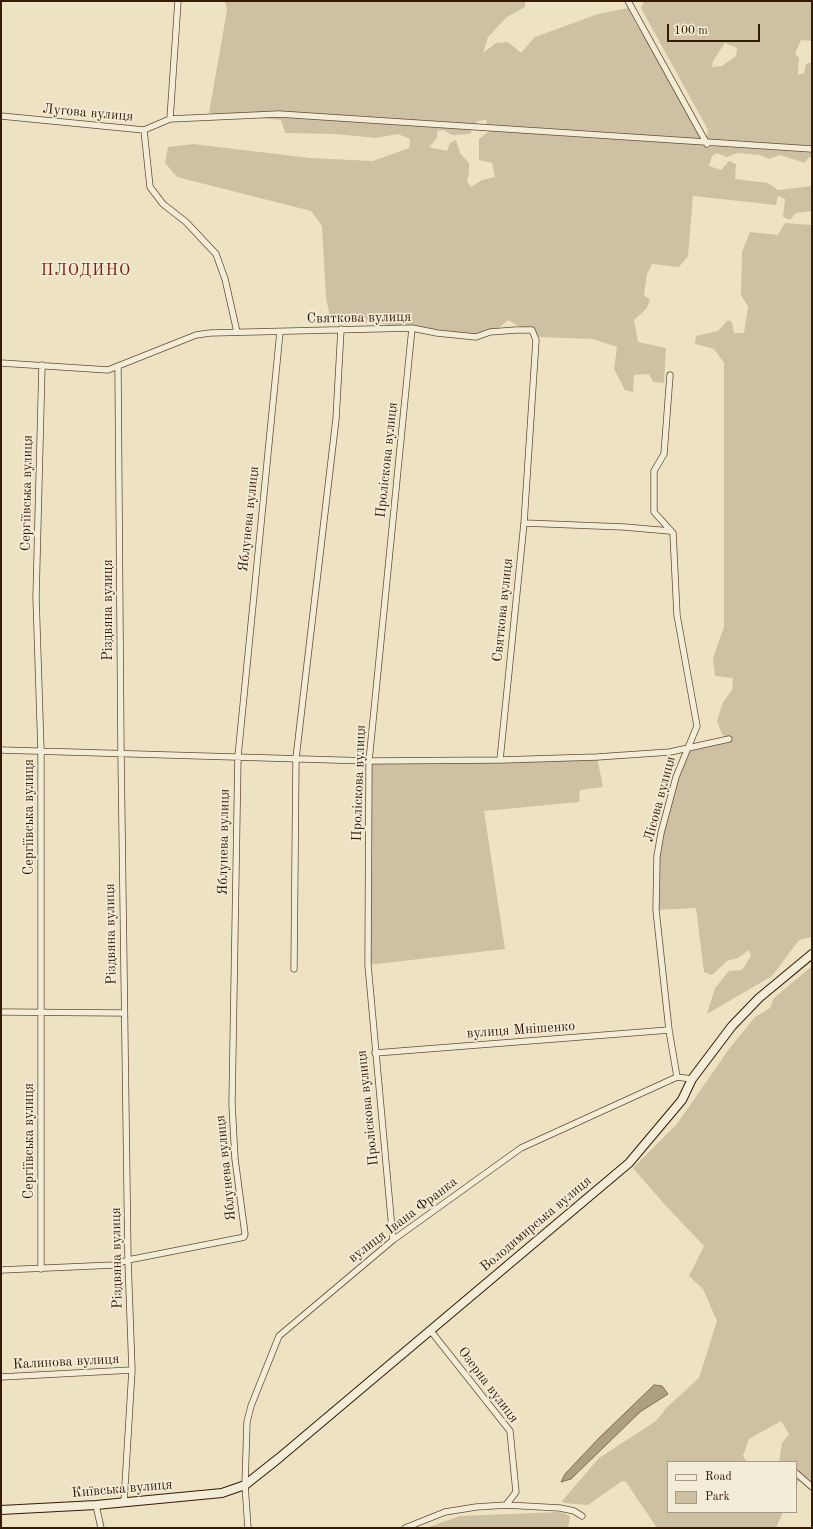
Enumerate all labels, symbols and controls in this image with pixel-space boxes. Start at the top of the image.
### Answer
scale bar [669,16,762,42]
text: 100 m [674,25,708,37]
street label: Лугова вулиця [42,101,134,125]
district label: ПЛОДИНО [41,261,131,281]
street label: Святкова вулиця [307,309,411,327]
street label: Проліскова вулиця [373,401,401,519]
street label: Сергіївська вулиця [18,435,36,551]
street label: Яблунева вулиця [235,465,263,573]
street label: Святкова вулиця [489,557,517,663]
street label: Різдвяна вулиця [100,559,116,661]
street label: Проліскова вулиця [349,724,369,842]
street label: Лісова вулиця [640,754,680,844]
street label: Сергіївська вулиця [21,759,37,875]
street label: Яблунева вулиця [215,789,233,895]
street label: Різдвяна вулиця [102,883,120,985]
street label: вулиця Мнішенко [466,1018,576,1042]
street label: Проліскова вулиця [354,1049,382,1167]
street label: Сергіївська вулиця [21,1083,37,1199]
street label: Яблунева вулиця [212,1114,240,1222]
street label: Володимирська вулиця [477,1173,595,1275]
street label: вулиця Івана Франка [345,1174,461,1266]
street label: Різдвяна вулиця [108,1207,126,1309]
street label: Озерна вулиця [454,1344,522,1426]
street label: Калинова вулиця [12,1351,120,1373]
legend [667,1461,797,1513]
text: Road [705,1471,732,1483]
street label: Київська вулиця [71,1476,173,1502]
text: Park [705,1491,730,1503]

